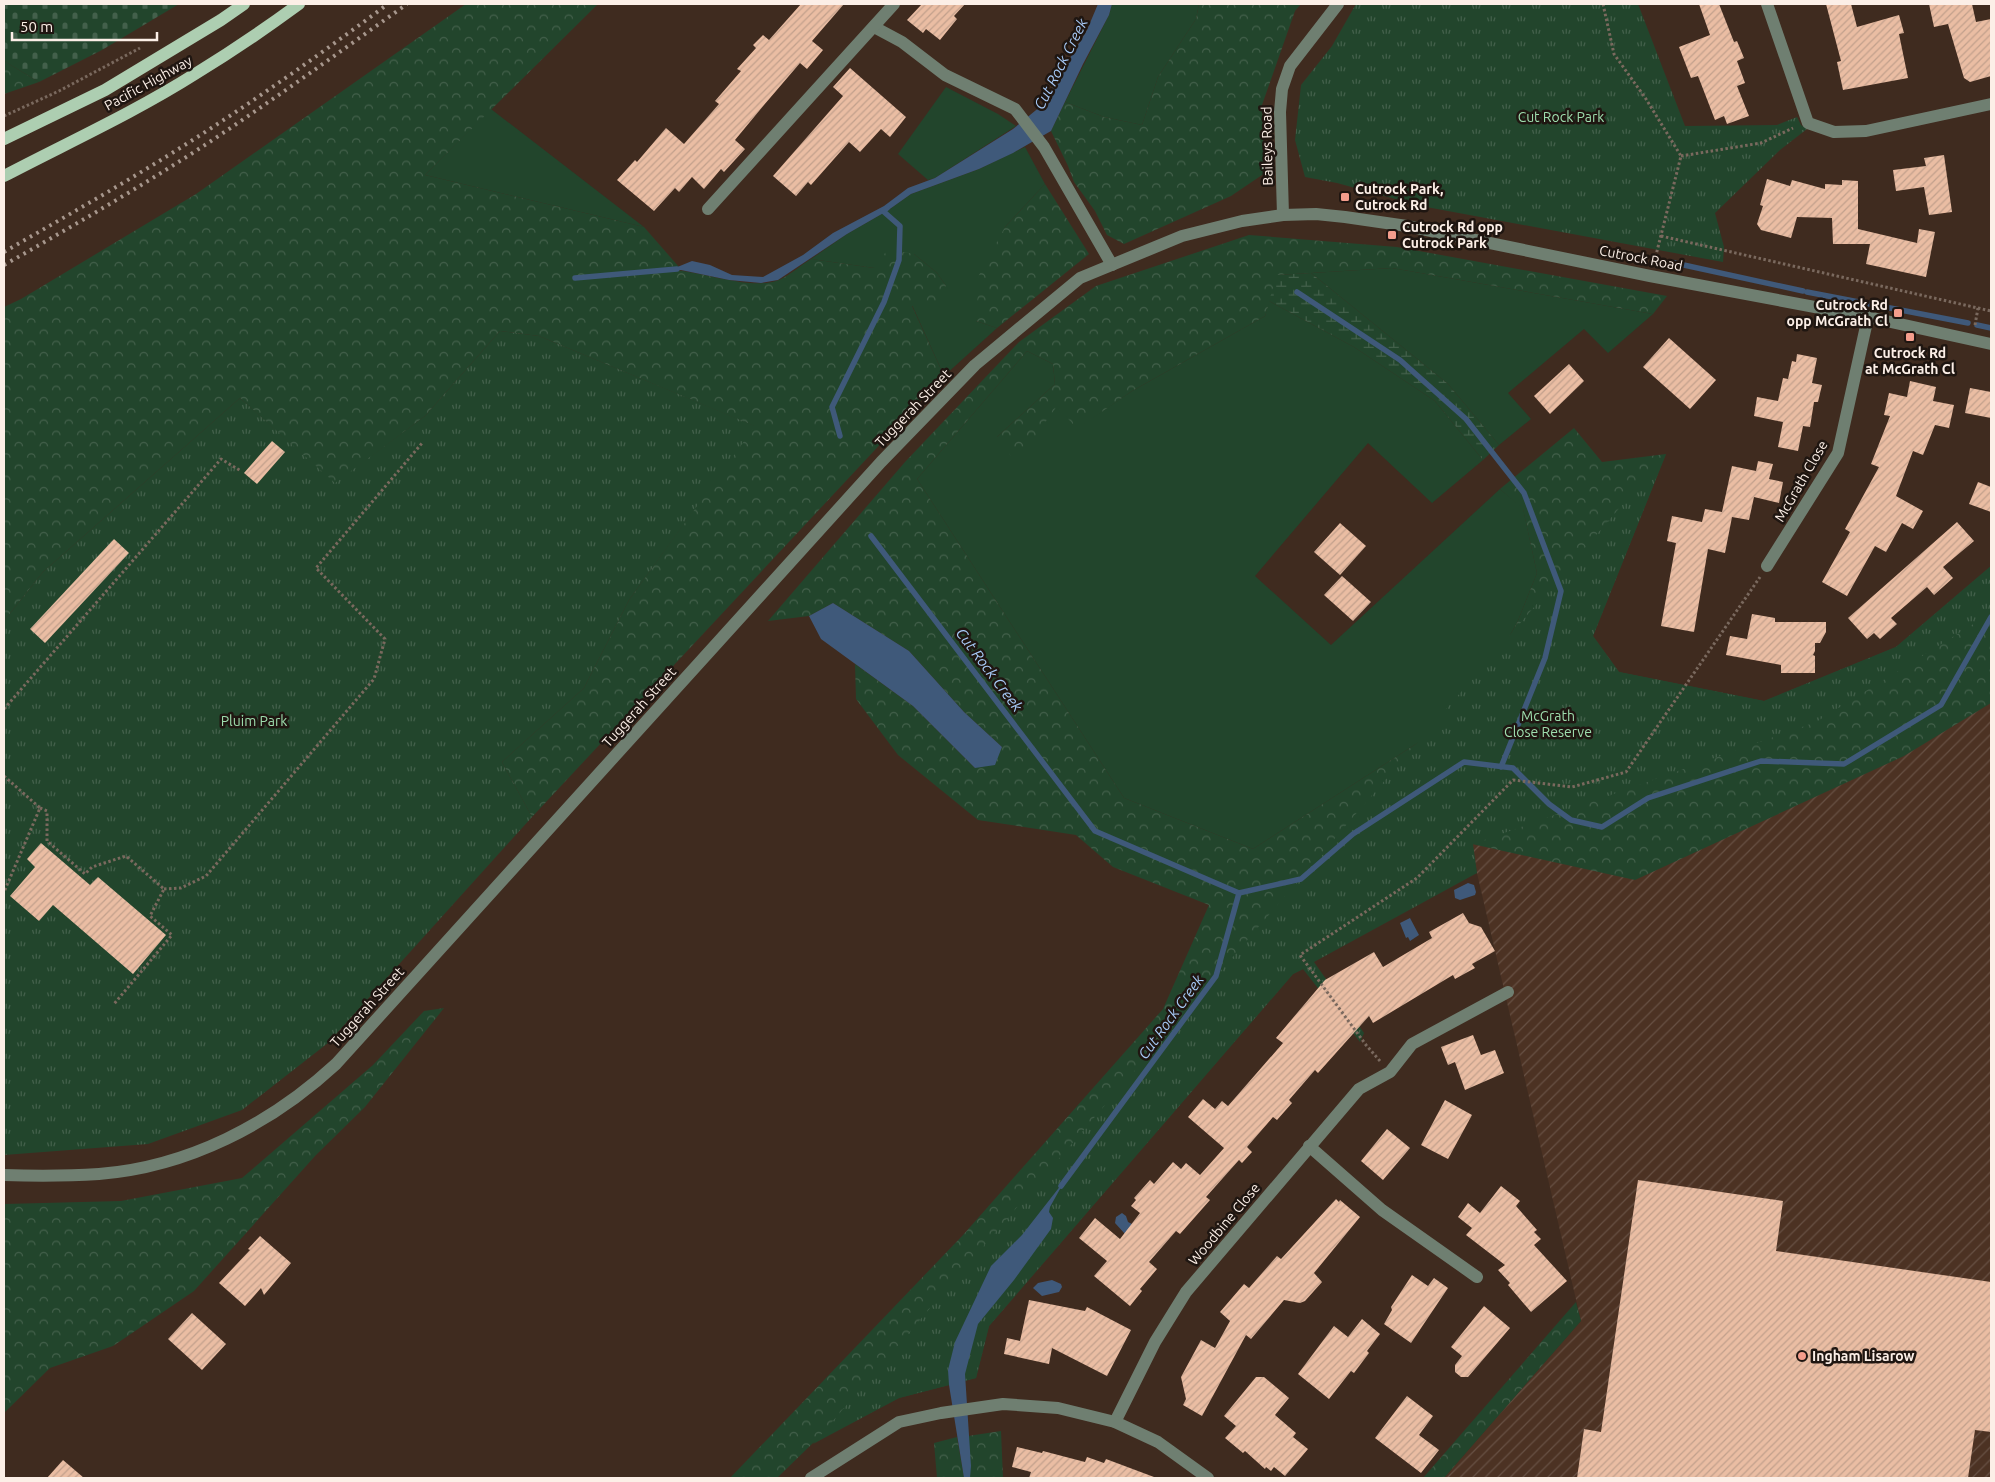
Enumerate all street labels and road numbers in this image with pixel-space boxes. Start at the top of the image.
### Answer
street label: Pacific Highway [101,52,195,114]
street label: Baileys Road [1258,106,1276,186]
street label: Cutrock Road [1598,242,1684,274]
street label: Tuggerah Street [872,365,955,450]
street label: McGrath Close [1771,437,1831,525]
street label: Tuggerah Street [599,663,679,750]
street label: Tuggerah Street [327,963,407,1050]
street label: Woodbine Close [1185,1180,1263,1268]

